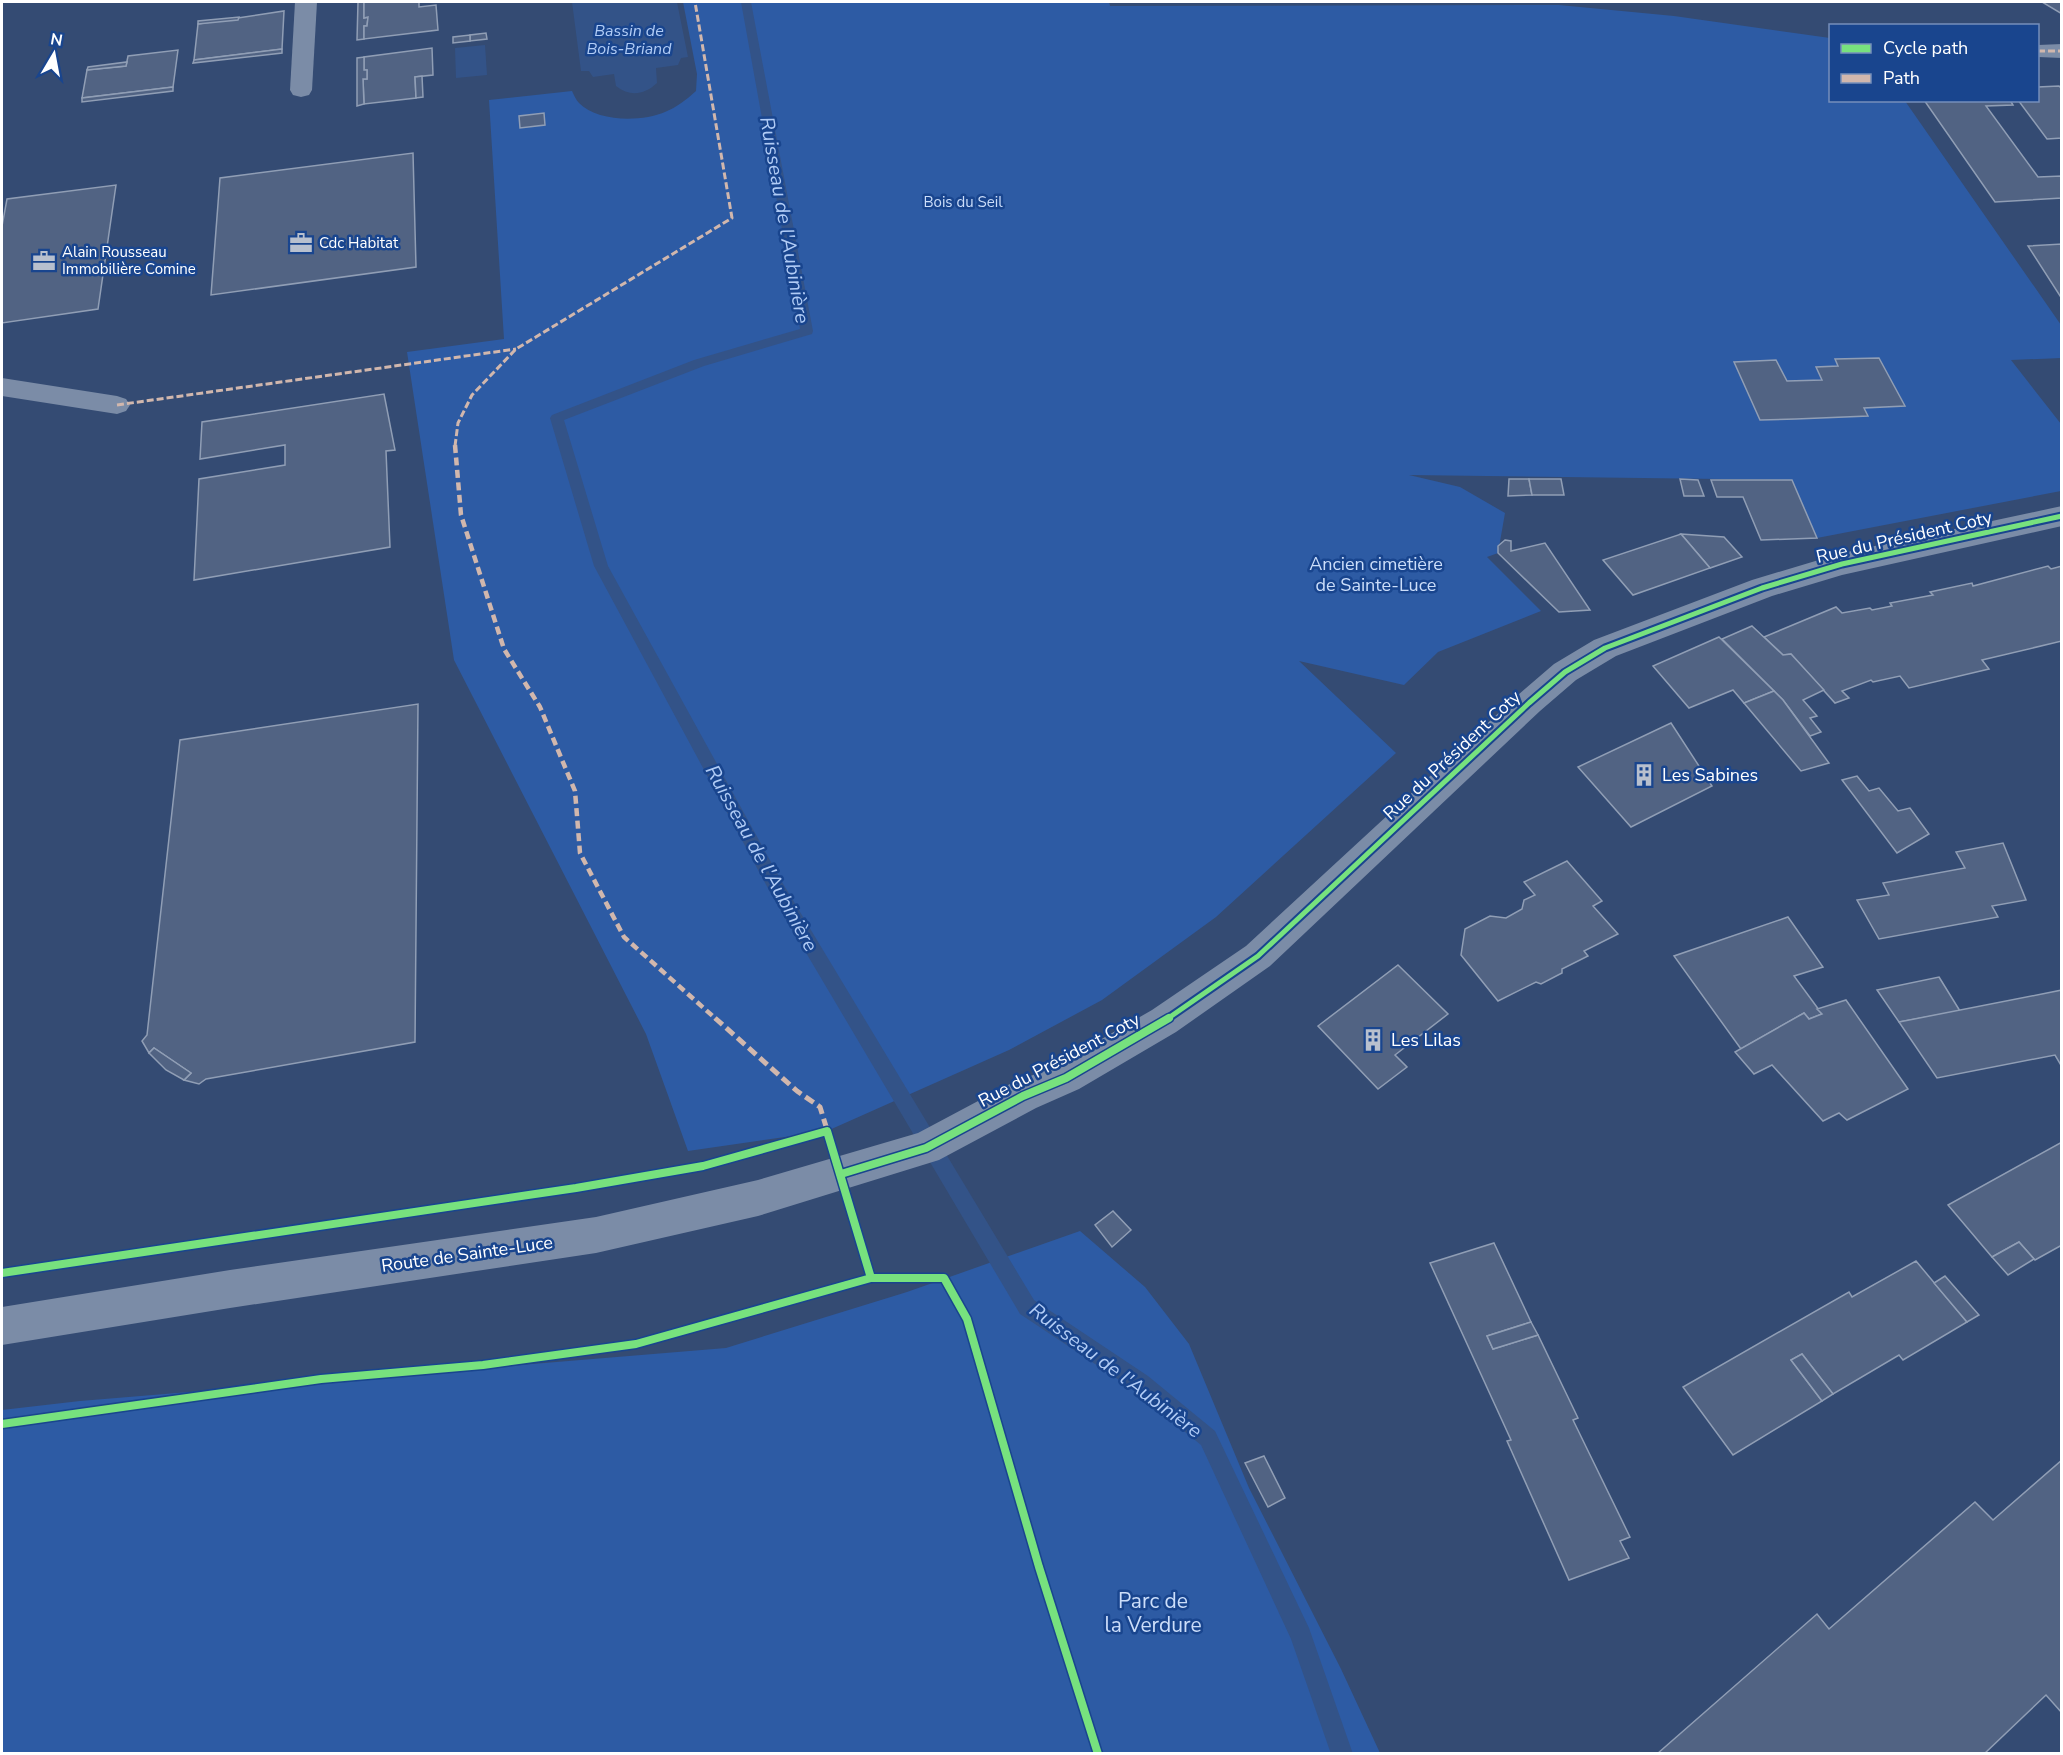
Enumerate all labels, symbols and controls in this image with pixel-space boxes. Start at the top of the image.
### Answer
water label: Bassin de Bois-Briand [586,20,672,60]
north arrow [24,24,84,84]
legend [1829,24,2039,102]
text: N [49,28,64,52]
text: Cycle path [1883,36,1968,60]
text: Path [1883,66,1920,90]
water label: Ruisseau de l'Aubinière [753,115,816,326]
park label: Bois du Seil [923,192,1003,212]
office icon: Cdc Habitat [288,230,314,256]
place label: Cdc Habitat [319,233,399,253]
place label: Alain Rousseau Immobilière Comine [62,242,196,279]
office icon: Alain Rousseau Immobilière Comine [31,248,57,274]
street label: Rue du Président Coty [1814,505,1995,569]
park label: Ancien cimetière de Sainte-Luce [1309,552,1443,597]
street label: Rue du Président Coty [1378,684,1526,825]
water label: Ruisseau de l'Aubinière [699,760,824,957]
building icon: Les Sabines [1631,762,1657,788]
place label: Les Sabines [1662,763,1758,787]
street label: Rue du Président Coty [974,1007,1145,1113]
building icon: Les Lilas [1360,1027,1386,1053]
place label: Les Lilas [1391,1028,1461,1052]
street label: Route de Sainte-Luce [380,1230,554,1278]
water label: Ruisseau de l'Aubinière [1024,1297,1208,1444]
park label: Parc de la Verdure [1104,1587,1202,1639]

